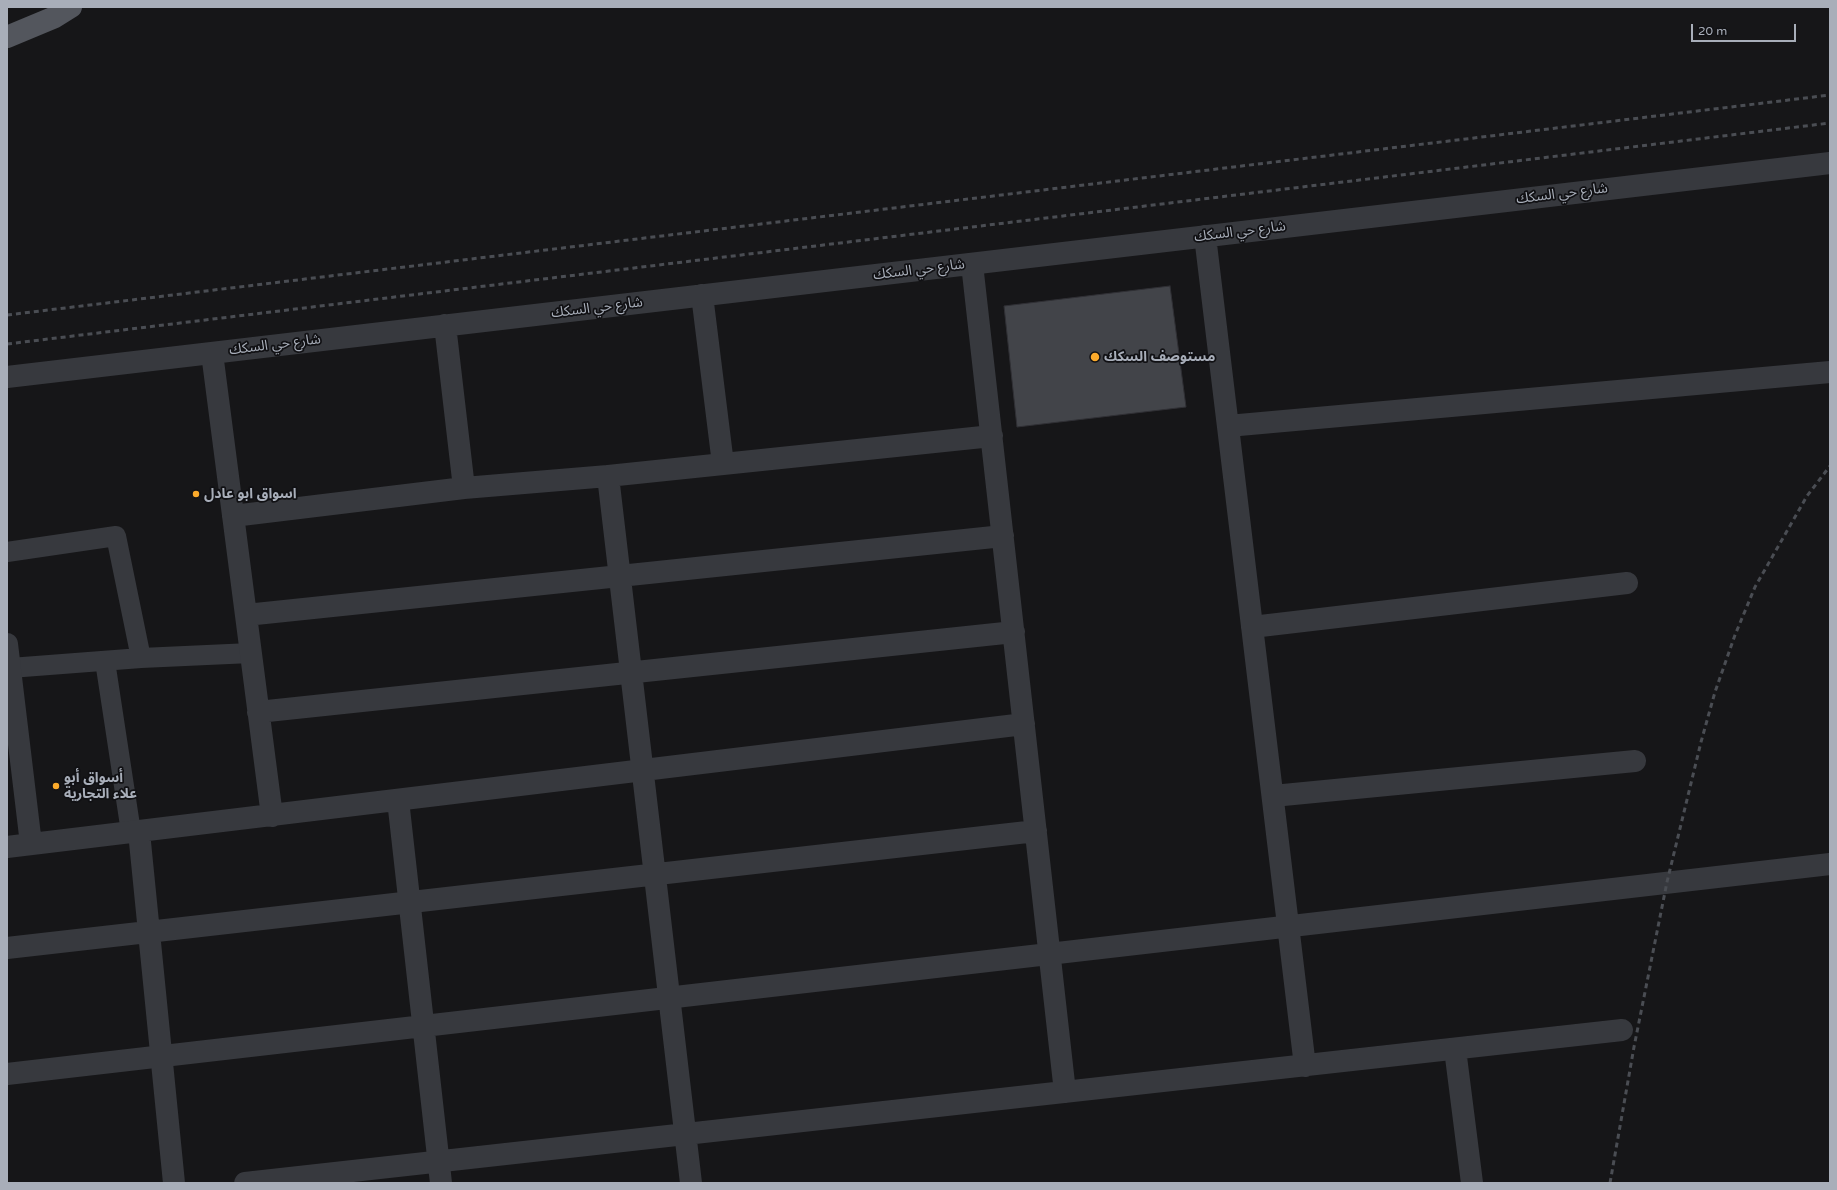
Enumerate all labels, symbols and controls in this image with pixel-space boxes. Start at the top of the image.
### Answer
scale bar [1693,16,1798,42]
text: 20 m [1698,24,1727,38]
street label: شارع حي السكك [1515,180,1609,208]
street label: شارع حي السكك [1193,218,1287,246]
street label: شارع حي السكك [872,256,966,284]
street label: شارع حي السكك [550,294,644,322]
street label: شارع حي السكك [228,331,322,359]
place label: مستوصف السكك [1104,349,1215,365]
marker: مستوصف السكك [1089,351,1101,363]
place label: اسواق ابو عادل [204,486,297,502]
marker: اسواق ابو عادل [191,489,201,499]
place label: أسواق أبو علاء التجارية [64,770,137,802]
marker: أسواق أبو علاء التجارية [51,781,61,791]

